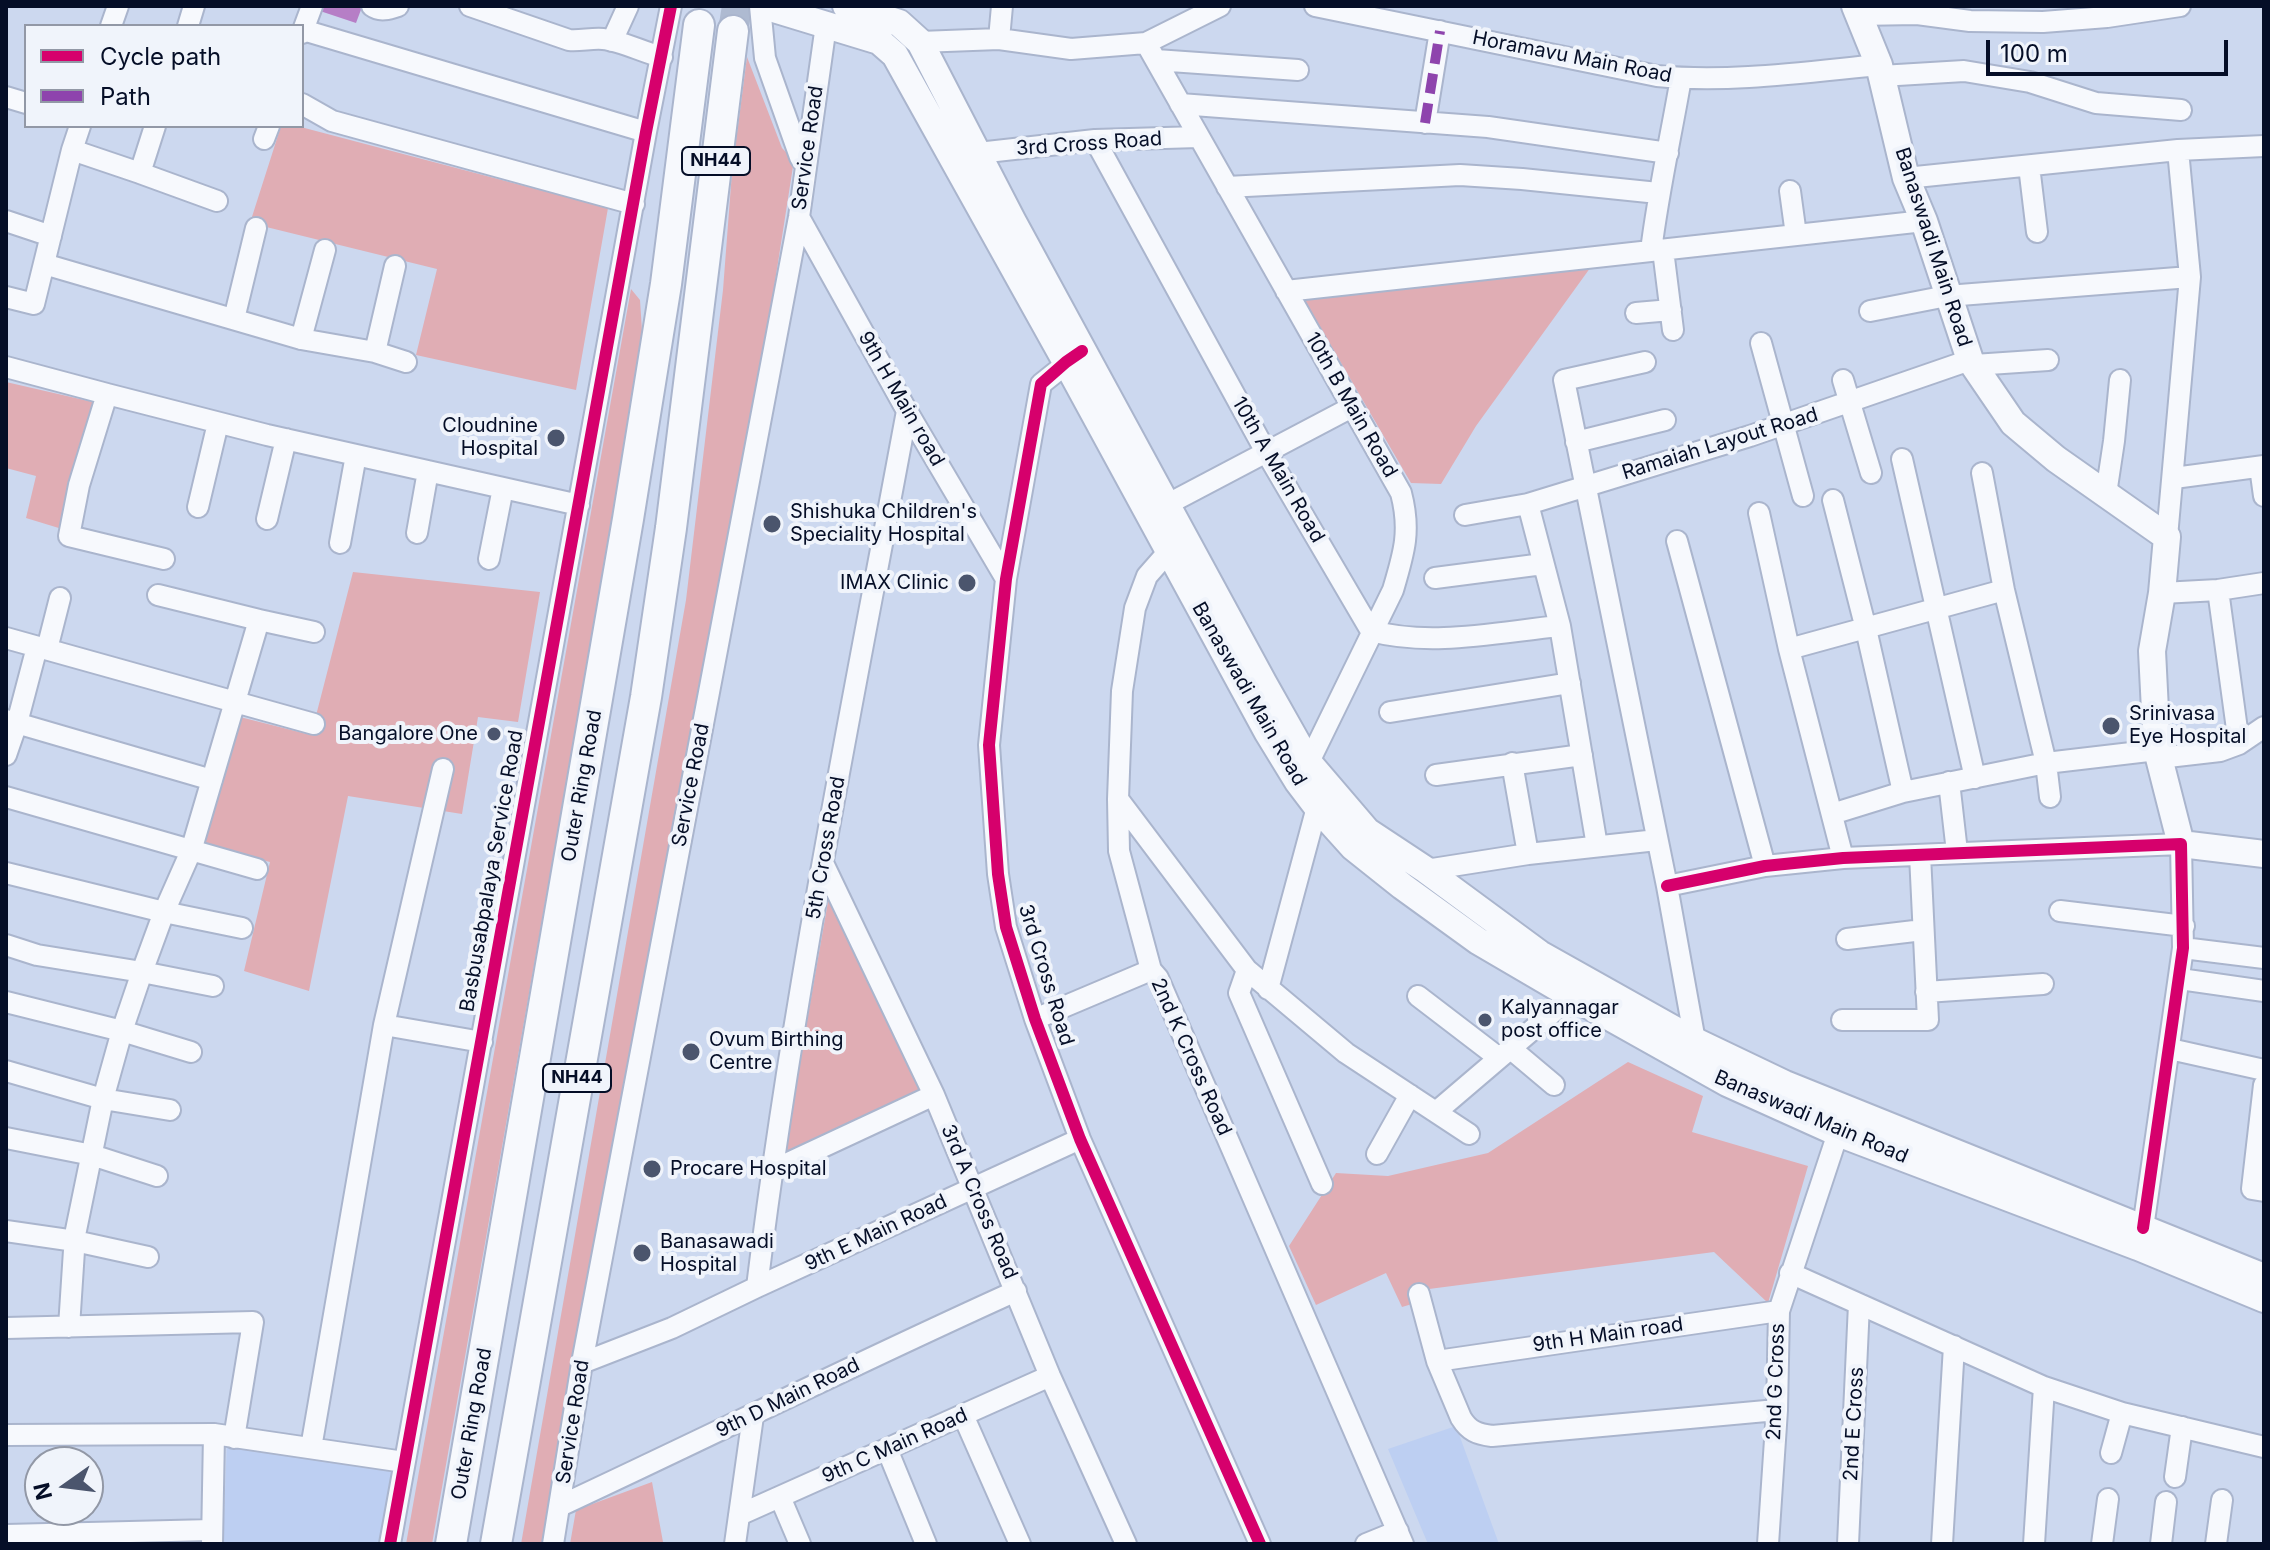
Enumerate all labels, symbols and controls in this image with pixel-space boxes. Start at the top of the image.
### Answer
legend [24,24,304,128]
scale bar [1990,24,2232,74]
street label: Horamavu Main Road [1470,26,1674,88]
text: 100 m [2000,39,2068,68]
text: Cycle path [100,42,221,71]
text: Path [100,82,151,111]
street label: Service Road [787,84,829,212]
street label: 3rd Cross Road [1015,127,1163,161]
street label: Banaswadi Main Road [1889,144,1977,350]
road number: NH44 [682,147,750,175]
street label: 9th H Main road [853,327,949,471]
street label: 10th B Main Road [1300,328,1402,482]
street label: 10th A Main Road [1227,393,1329,547]
street label: Ramaiah Layout Road [1619,403,1821,485]
place label: Cloudnine Hospital [442,414,538,461]
marker: Cloudnine Hospital [545,427,567,449]
place label: Shishuka Children's Speciality Hospital [790,500,977,547]
marker: Shishuka Children's Speciality Hospital [761,513,783,535]
place label: IMAX Clinic [840,571,949,595]
marker: IMAX Clinic [956,572,978,594]
street label: Banaswadi Main Road [1187,598,1311,790]
place label: Srinivasa Eye Hospital [2129,702,2246,749]
street label: Outer Ring Road [557,708,607,864]
marker: Srinivasa Eye Hospital [2100,715,2122,737]
street label: Service Road [667,721,715,849]
place label: Bangalore One [338,722,478,746]
marker: Bangalore One [485,725,503,743]
street label: Basbusabpalaya Service Road [455,728,529,1014]
street label: 5th Cross Road [802,775,850,921]
street label: 3rd Cross Road [1013,902,1079,1048]
street label: 2nd K Cross Road [1146,975,1236,1139]
place label: Kalyannagar post office [1501,996,1619,1043]
marker: Kalyannagar post office [1476,1011,1494,1029]
place label: Ovum Birthing Centre [709,1028,844,1075]
marker: Ovum Birthing Centre [680,1041,702,1063]
road number: NH44 [543,1064,611,1092]
street label: Banaswadi Main Road [1711,1065,1911,1169]
street label: 3rd A Cross Road [936,1121,1022,1283]
place label: Procare Hospital [670,1157,827,1181]
marker: Procare Hospital [641,1158,663,1180]
street label: 9th E Main Road [801,1190,951,1276]
place label: Banasawadi Hospital [660,1230,774,1277]
marker: Banasawadi Hospital [631,1242,653,1264]
street label: 9th H Main road [1531,1313,1685,1357]
street label: 2nd G Cross [1762,1323,1790,1441]
street label: Outer Ring Road [447,1346,497,1502]
street label: 9th D Main Road [712,1353,864,1443]
street label: Service Road [551,1358,595,1486]
street label: 2nd E Cross [1839,1366,1869,1482]
street label: 9th C Main Road [819,1403,971,1489]
north arrow [24,1446,104,1526]
text: N [28,1480,57,1503]

